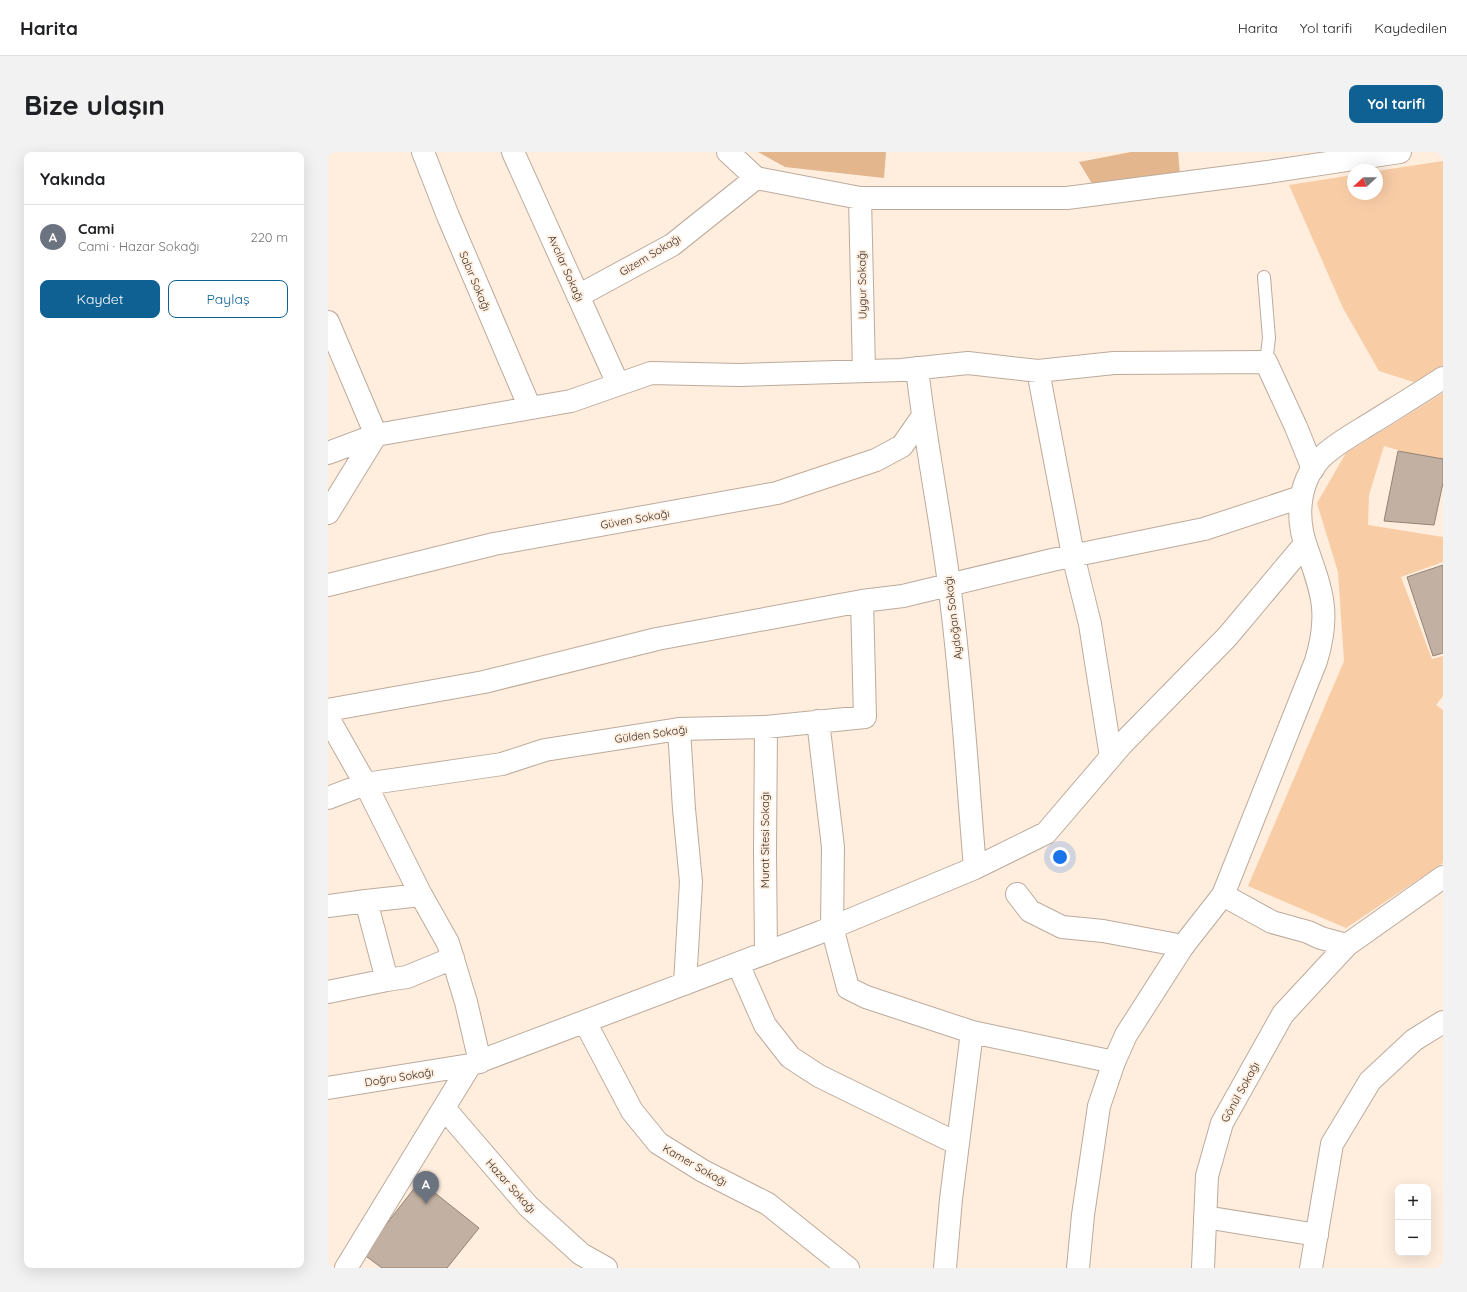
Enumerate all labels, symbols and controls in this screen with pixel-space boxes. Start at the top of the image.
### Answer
text: Harita [20,16,78,40]
text: Harita [1238,19,1278,37]
text: Yol tarifi [1300,19,1352,37]
text: Kaydedilen [1374,19,1447,37]
button: Yol tarifi [1349,85,1443,123]
text: Bize ulaşın [24,87,165,122]
north arrow [1347,164,1383,200]
text: Yakında [40,168,105,189]
text: Cami [78,219,114,238]
text: A [49,229,57,245]
text: 220 m [250,229,288,245]
street label: Gizem Sokağı [617,231,683,279]
street label: Avcılar Sokağı [545,232,587,304]
text: Cami · Hazar Sokağı [78,238,199,254]
street label: Sabır Sokağı [456,249,494,313]
street label: Uygur Sokağı [854,251,870,319]
button: Kaydet [40,280,160,318]
button: Paylaş [168,280,288,318]
street label: Güven Sokağı [599,506,671,532]
street label: Aydoğan Sokağı [941,576,965,660]
street label: Gülden Sokağı [614,722,688,746]
street label: Murat Sitesi Sokağı [758,792,772,888]
your location [1050,847,1070,867]
street label: Gönül Sokağı [1218,1059,1262,1125]
street label: Doğru Sokağı [364,1065,434,1089]
street label: Kamer Sokağı [660,1141,730,1189]
street label: Hazar Sokağı [483,1156,539,1216]
pin: A [413,1171,439,1204]
map controls [1395,1184,1431,1256]
button: + [1395,1184,1431,1220]
button: − [1395,1220,1431,1256]

